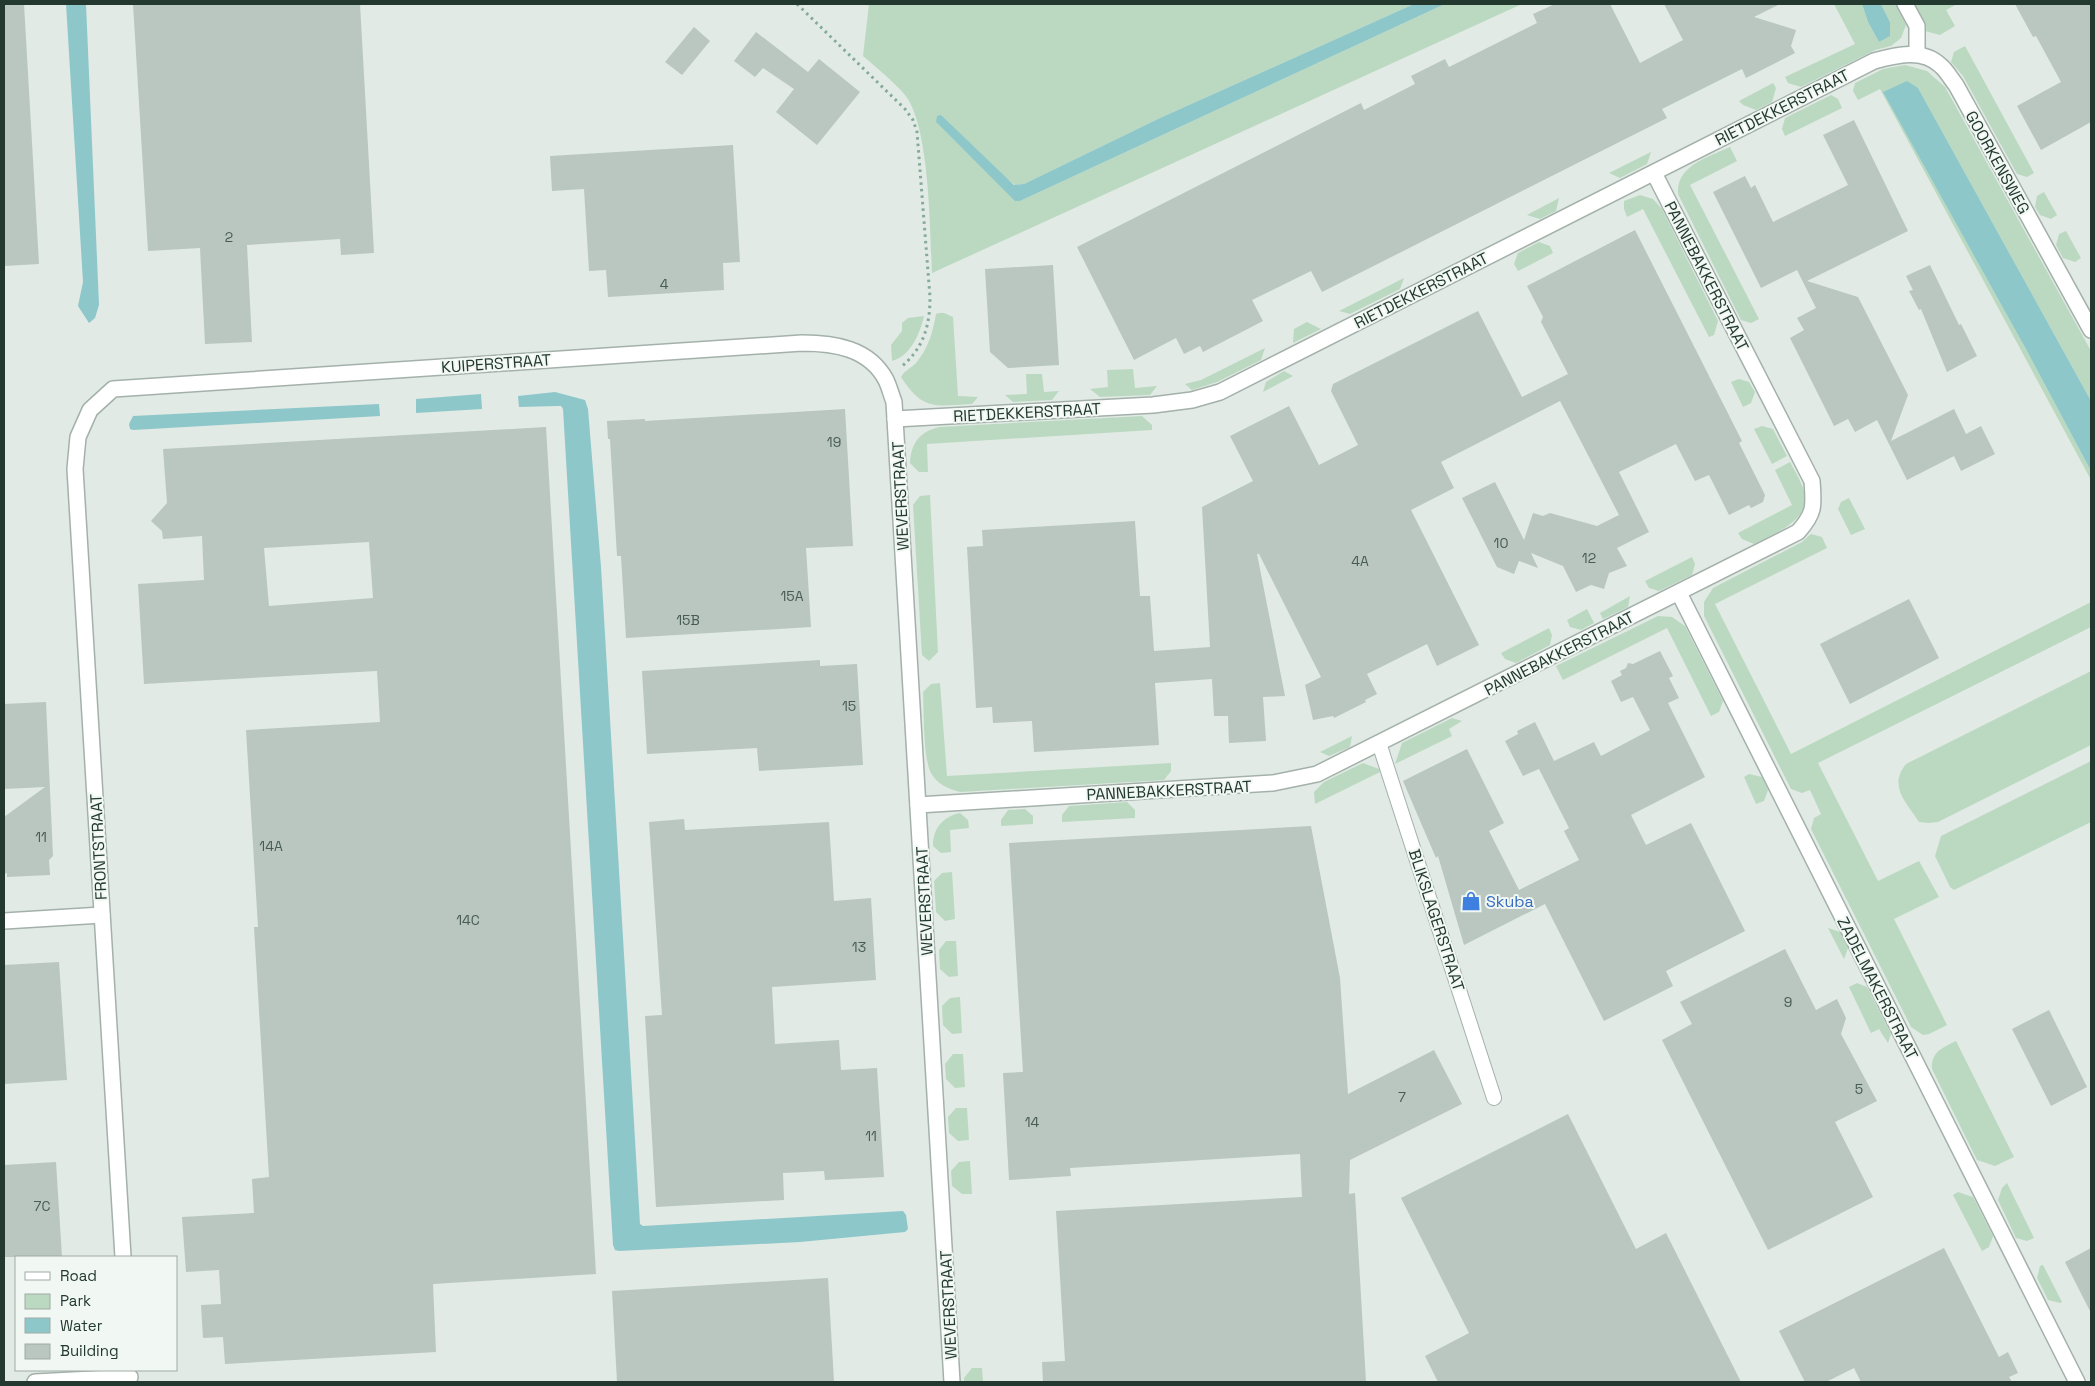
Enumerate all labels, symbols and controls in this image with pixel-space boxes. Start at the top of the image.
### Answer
street label: RIETDEKKERSTRAAT [1712,65,1853,150]
street label: GOORKENSWEG [1961,107,2035,218]
street label: PANNEBAKKERSTRAAT [1660,198,1753,355]
house number: 2 [225,228,233,246]
street label: RIETDEKKERSTRAAT [1351,248,1492,333]
house number: 4 [660,275,669,293]
street label: KUIPERSTRAAT [440,349,552,378]
street label: RIETDEKKERSTRAAT [953,398,1101,427]
house number: 19 [827,433,841,451]
street label: WEVERSTRAAT [887,441,914,551]
house number: 10 [1494,534,1508,552]
house number: 12 [1582,549,1596,567]
house number: 4A [1351,552,1369,570]
house number: 15A [780,587,804,605]
street label: PANNEBAKKERSTRAAT [1481,607,1638,700]
house number: 15B [676,611,700,629]
house number: 15 [842,697,856,715]
street label: PANNEBAKKERSTRAAT [1086,776,1252,805]
street label: FRONTSTRAAT [85,793,112,901]
house number: 11 [35,828,47,846]
house number: 14A [259,837,283,855]
street label: WEVERSTRAAT [911,846,938,956]
street label: BLIKSLAGERSTRAAT [1404,846,1469,994]
shop icon: Skuba [1460,890,1482,912]
place label: Skuba [1486,891,1534,912]
house number: 14C [456,911,480,929]
street label: ZADELMAKERSTRAAT [1832,913,1923,1063]
house number: 13 [852,938,866,956]
house number: 9 [1784,993,1792,1011]
house number: 5 [1855,1080,1863,1098]
house number: 7 [1398,1088,1406,1106]
house number: 14 [1025,1113,1040,1131]
house number: 11 [865,1127,877,1145]
house number: 7C [34,1197,50,1215]
street label: WEVERSTRAAT [935,1250,962,1360]
legend [15,1256,178,1371]
text: Road [60,1266,97,1285]
text: Park [60,1291,91,1310]
text: Water [60,1316,103,1335]
text: Building [60,1341,119,1360]

